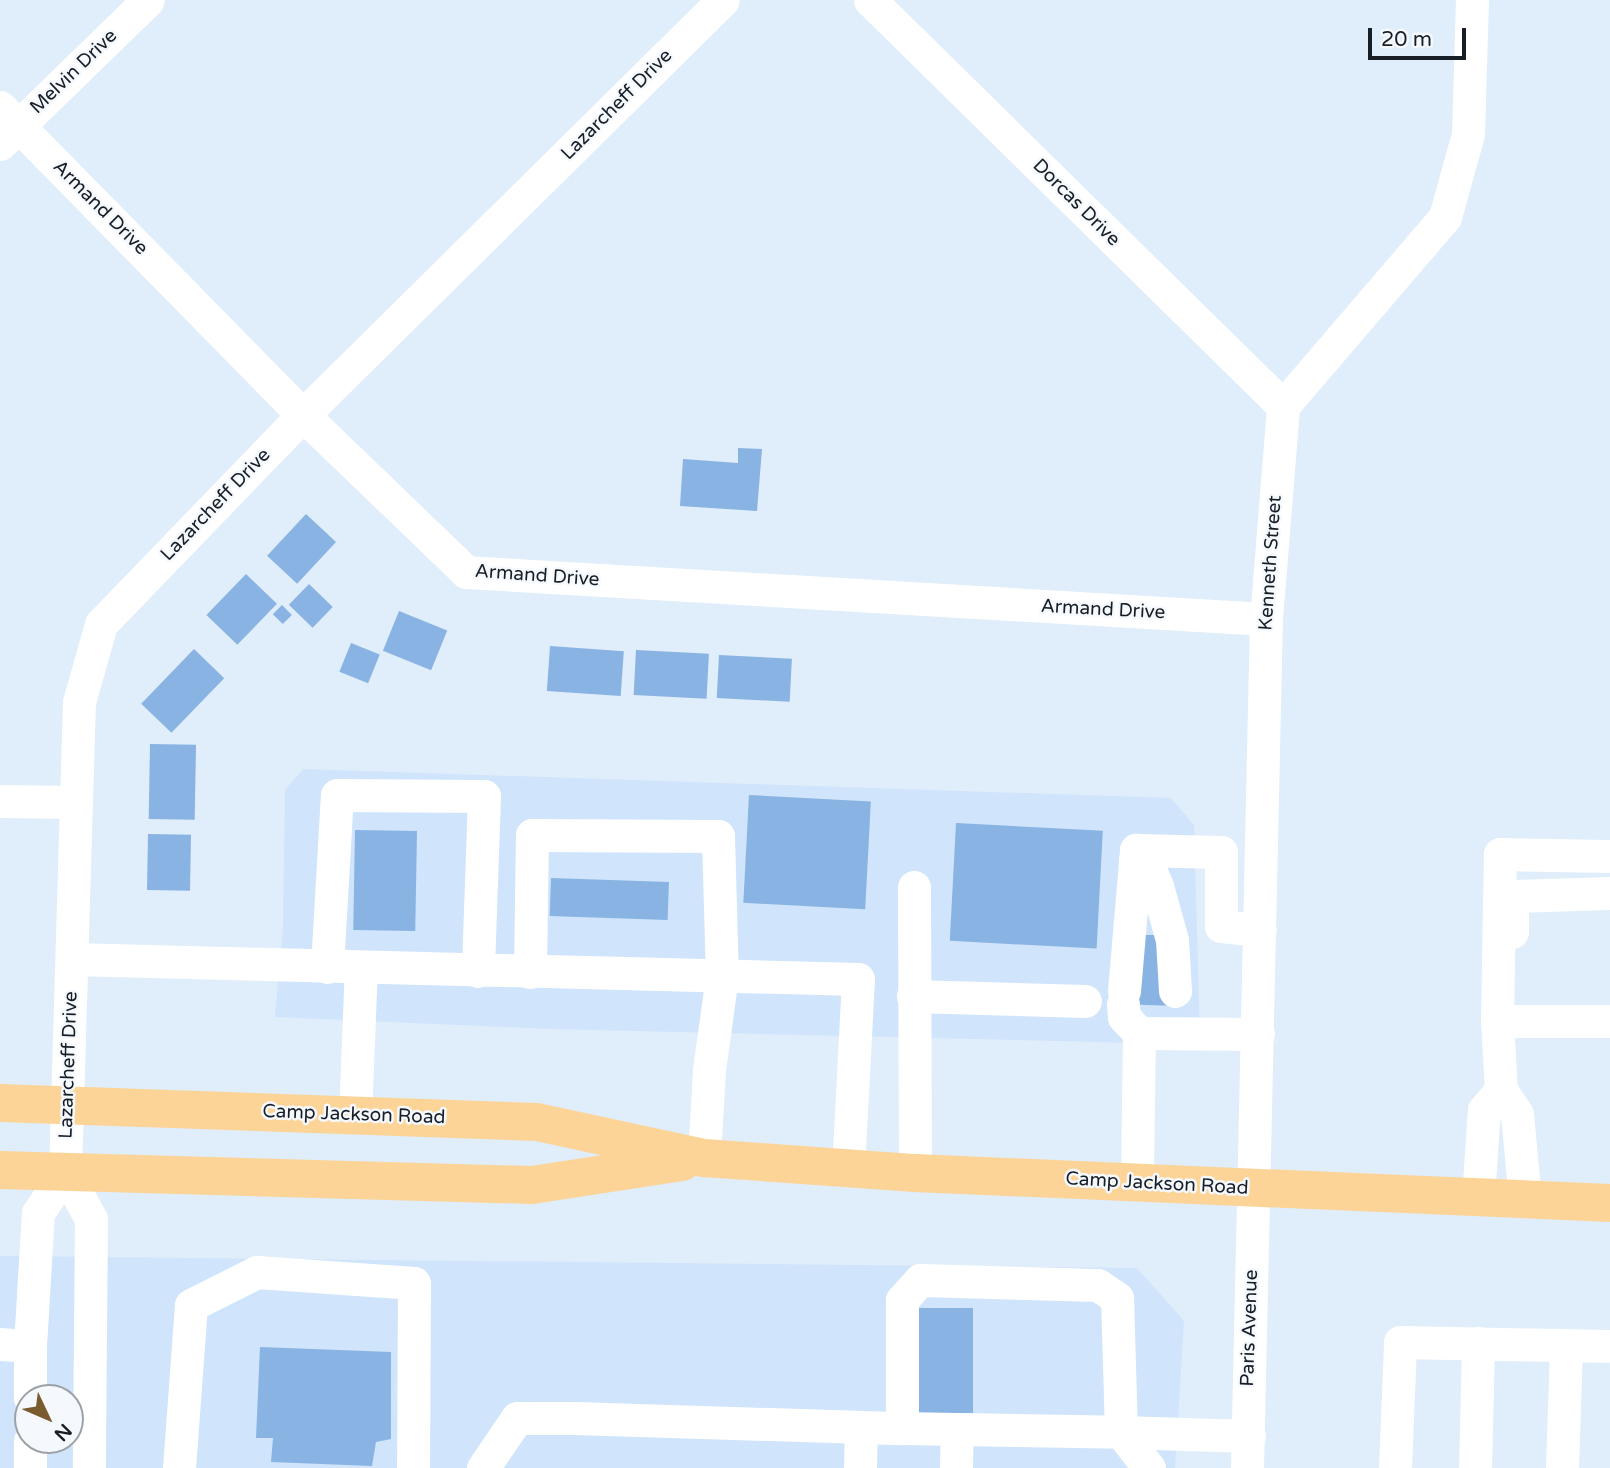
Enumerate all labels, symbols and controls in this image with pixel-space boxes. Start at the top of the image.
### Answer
scale bar [1372,14,1470,58]
street label: Melvin Drive [26,25,122,119]
text: 20 m [1381,27,1432,52]
street label: Lazarcheff Drive [557,45,677,165]
street label: Dorcas Drive [1028,155,1124,251]
street label: Armand Drive [48,156,152,260]
street label: Lazarcheff Drive [157,444,275,566]
street label: Kenneth Street [1255,495,1287,631]
street label: Armand Drive [474,560,600,592]
street label: Armand Drive [1040,595,1166,625]
street label: Lazarcheff Drive [55,991,83,1139]
street label: Camp Jackson Road [262,1100,446,1130]
street label: Camp Jackson Road [1065,1168,1249,1200]
street label: Paris Avenue [1237,1269,1263,1387]
north arrow [14,1384,84,1454]
text: N [49,1419,76,1445]

